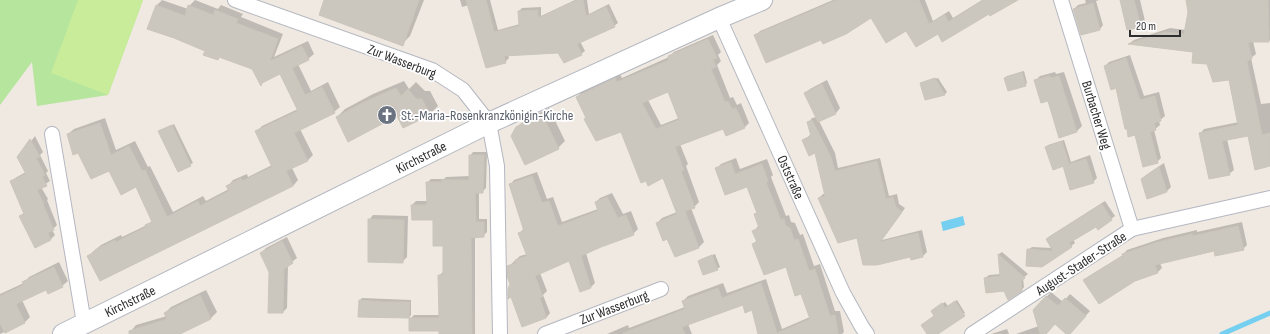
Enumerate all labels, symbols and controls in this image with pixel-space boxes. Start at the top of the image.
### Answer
scale bar [1130,12,1180,38]
text: 20 m [1136,19,1156,34]
street label: Zur Wasserburg [365,41,439,83]
street label: Burbacher Weg [1078,79,1115,152]
church icon: St.-Maria-Rosenkranzkönigin-Kirche [376,104,398,126]
place label: St.-Maria-Rosenkranzkönigin-Kirche [401,107,573,124]
street label: Kirchstraße [393,138,449,177]
street label: Oststraße [773,153,808,202]
street label: August-Stader-Straße [1032,228,1130,300]
street label: Kirchstraße [102,282,158,321]
street label: Zur Wasserburg [577,286,651,328]

